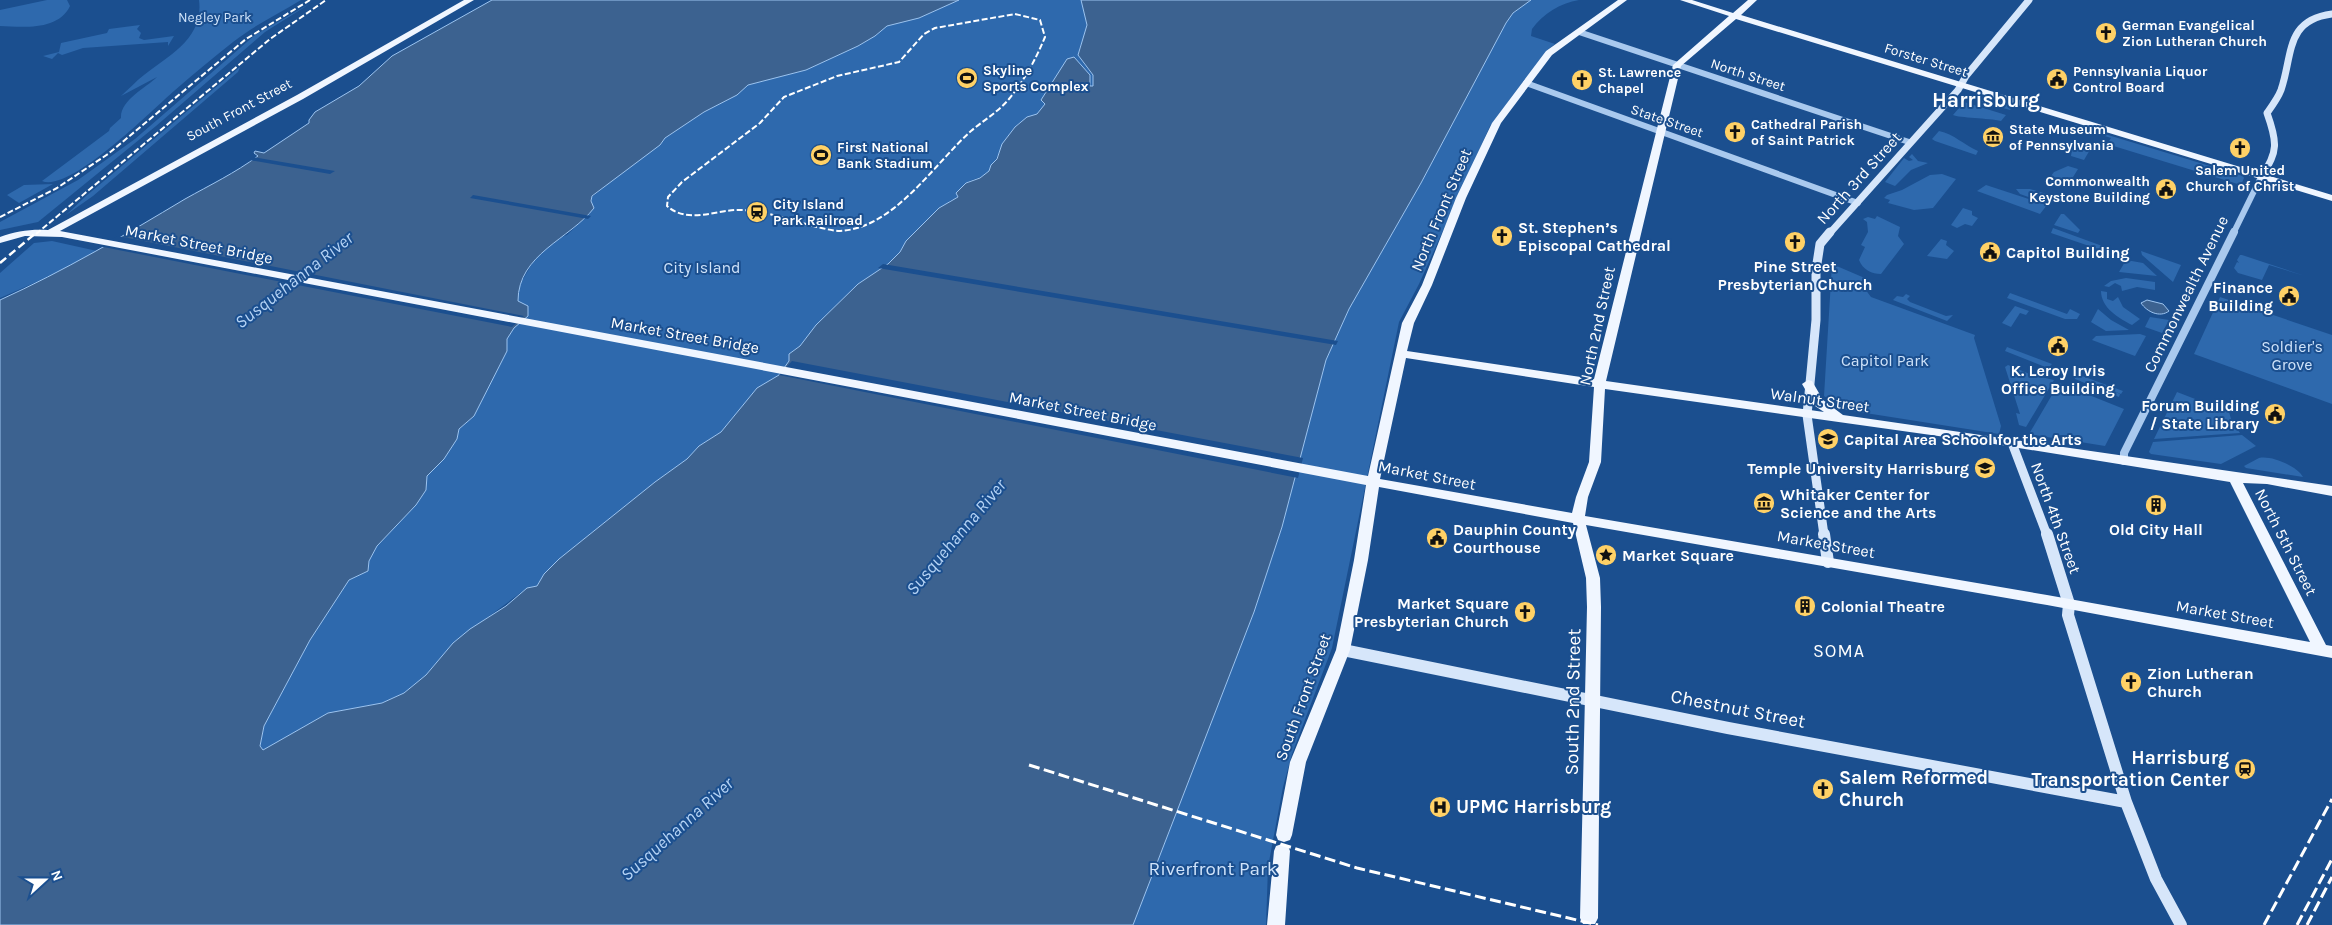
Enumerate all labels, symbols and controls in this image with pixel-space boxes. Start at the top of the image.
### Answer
park label: Negley Park [178,9,252,26]
place label: German Evangelical Zion Lutheran Church [2122,17,2267,50]
church icon: German Evangelical Zion Lutheran Church [2094,21,2118,45]
street label: Forster Street [1882,39,1970,81]
street label: North Street [1708,55,1788,95]
place label: Skyline Sports Complex [983,62,1089,95]
place label: Pennsylvania Liquor Control Board [2073,63,2208,96]
place label: St. Lawrence Chapel [1598,64,1681,97]
sports icon: Skyline Sports Complex [955,66,979,90]
public building icon: Pennsylvania Liquor Control Board [2045,67,2069,91]
church icon: St. Lawrence Chapel [1570,68,1594,92]
street label: South Front Street [183,75,295,145]
district label: Harrisburg [1932,88,2040,112]
street label: State Street [1628,101,1706,141]
place label: Cathedral Parish of Saint Patrick [1751,116,1862,149]
church icon: Cathedral Parish of Saint Patrick [1723,120,1747,144]
place label: State Museum of Pennsylvania [2009,121,2114,154]
museum icon: State Museum of Pennsylvania [1981,125,2005,149]
street label: North 3rd Street [1813,128,1905,228]
church icon: Salem United Church of Christ [2228,136,2252,160]
place label: First National Bank Stadium [837,139,933,172]
sports icon: First National Bank Stadium [809,143,833,167]
street label: North Front Street [1407,146,1475,274]
place label: Salem United Church of Christ [2186,162,2295,195]
place label: Commonwealth Keystone Building [2029,173,2150,206]
public building icon: Commonwealth Keystone Building [2154,177,2178,201]
place label: City Island Park Railroad [773,196,863,229]
station icon: City Island Park Railroad [745,200,769,224]
street label: Commonwealth Avenue [2140,212,2232,376]
place label: St. Stephen’s Episcopal Cathedral [1518,218,1671,255]
street label: Market Street Bridge [123,220,275,268]
church icon: St. Stephen’s Episcopal Cathedral [1490,224,1514,248]
water label: Susquehanna River [230,226,358,333]
church icon: Pine Street Presbyterian Church [1783,230,1807,254]
public building icon: Capitol Building [1978,240,2002,264]
place label: Capitol Building [2006,243,2130,262]
place label: Pine Street Presbyterian Church [1718,257,1872,294]
park label: City Island [663,258,741,277]
street label: North 2nd Street [1575,265,1619,387]
place label: Finance Building [2208,278,2273,315]
public building icon: Finance Building [2277,284,2301,308]
street label: Market Street Bridge [609,313,761,357]
public building icon: K. Leroy Irvis Office Building [2046,334,2070,358]
park label: Soldier's Grove [2261,337,2323,374]
park label: Capitol Park [1841,351,1929,370]
place label: K. Leroy Irvis Office Building [2001,361,2115,398]
street label: Walnut Street [1769,384,1871,416]
street label: Market Street Bridge [1007,387,1159,435]
place label: Forum Building / State Library [2141,396,2259,433]
public building icon: Forum Building / State Library [2263,402,2287,426]
school or university icon: Capital Area School for the Arts [1816,427,1840,451]
place label: Capital Area School for the Arts [1844,430,2082,449]
street label: Market Street [1377,456,1477,494]
school or university icon: Temple University Harrisburg [1973,456,1997,480]
place label: Temple University Harrisburg [1747,459,1969,478]
street label: North 4th Street [2027,460,2085,576]
water label: Susquehanna River [901,474,1011,599]
place label: Whitaker Center for Science and the Arts [1780,485,1936,522]
street label: North 5th Street [2251,485,2321,599]
museum icon: Whitaker Center for Science and the Arts [1752,491,1776,515]
building icon: Old City Hall [2144,493,2168,517]
place label: Dauphin County Courthouse [1453,520,1576,557]
place label: Old City Hall [2109,520,2203,539]
public building icon: Dauphin County Courthouse [1425,526,1449,550]
street label: Market Street [1776,526,1876,562]
place icon: Market Square [1594,543,1618,567]
place label: Market Square [1622,546,1734,565]
place label: Market Square Presbyterian Church [1354,594,1509,631]
building icon: Colonial Theatre [1793,594,1817,618]
street label: Market Street [2175,596,2275,632]
place label: Colonial Theatre [1821,597,1945,616]
church icon: Market Square Presbyterian Church [1513,600,1537,624]
street label: South 2nd Street [1561,628,1585,776]
street label: South Front Street [1271,631,1335,763]
district label: SOMA [1813,640,1865,662]
place label: Zion Lutheran Church [2147,664,2254,701]
church icon: Zion Lutheran Church [2119,670,2143,694]
street label: Chestnut Street [1669,685,1807,733]
place label: Harrisburg Transportation Center [2032,747,2230,791]
station icon: Harrisburg Transportation Center [2233,757,2257,781]
place label: Salem Reformed Church [1839,767,1988,811]
water label: Susquehanna River [616,772,739,886]
church icon: Salem Reformed Church [1811,777,1835,801]
hospital icon: UPMC Harrisburg [1428,795,1452,819]
place label: UPMC Harrisburg [1456,796,1611,818]
north arrow [20,855,70,905]
park label: Riverfront Park [1149,858,1278,880]
text: N [47,868,66,883]

